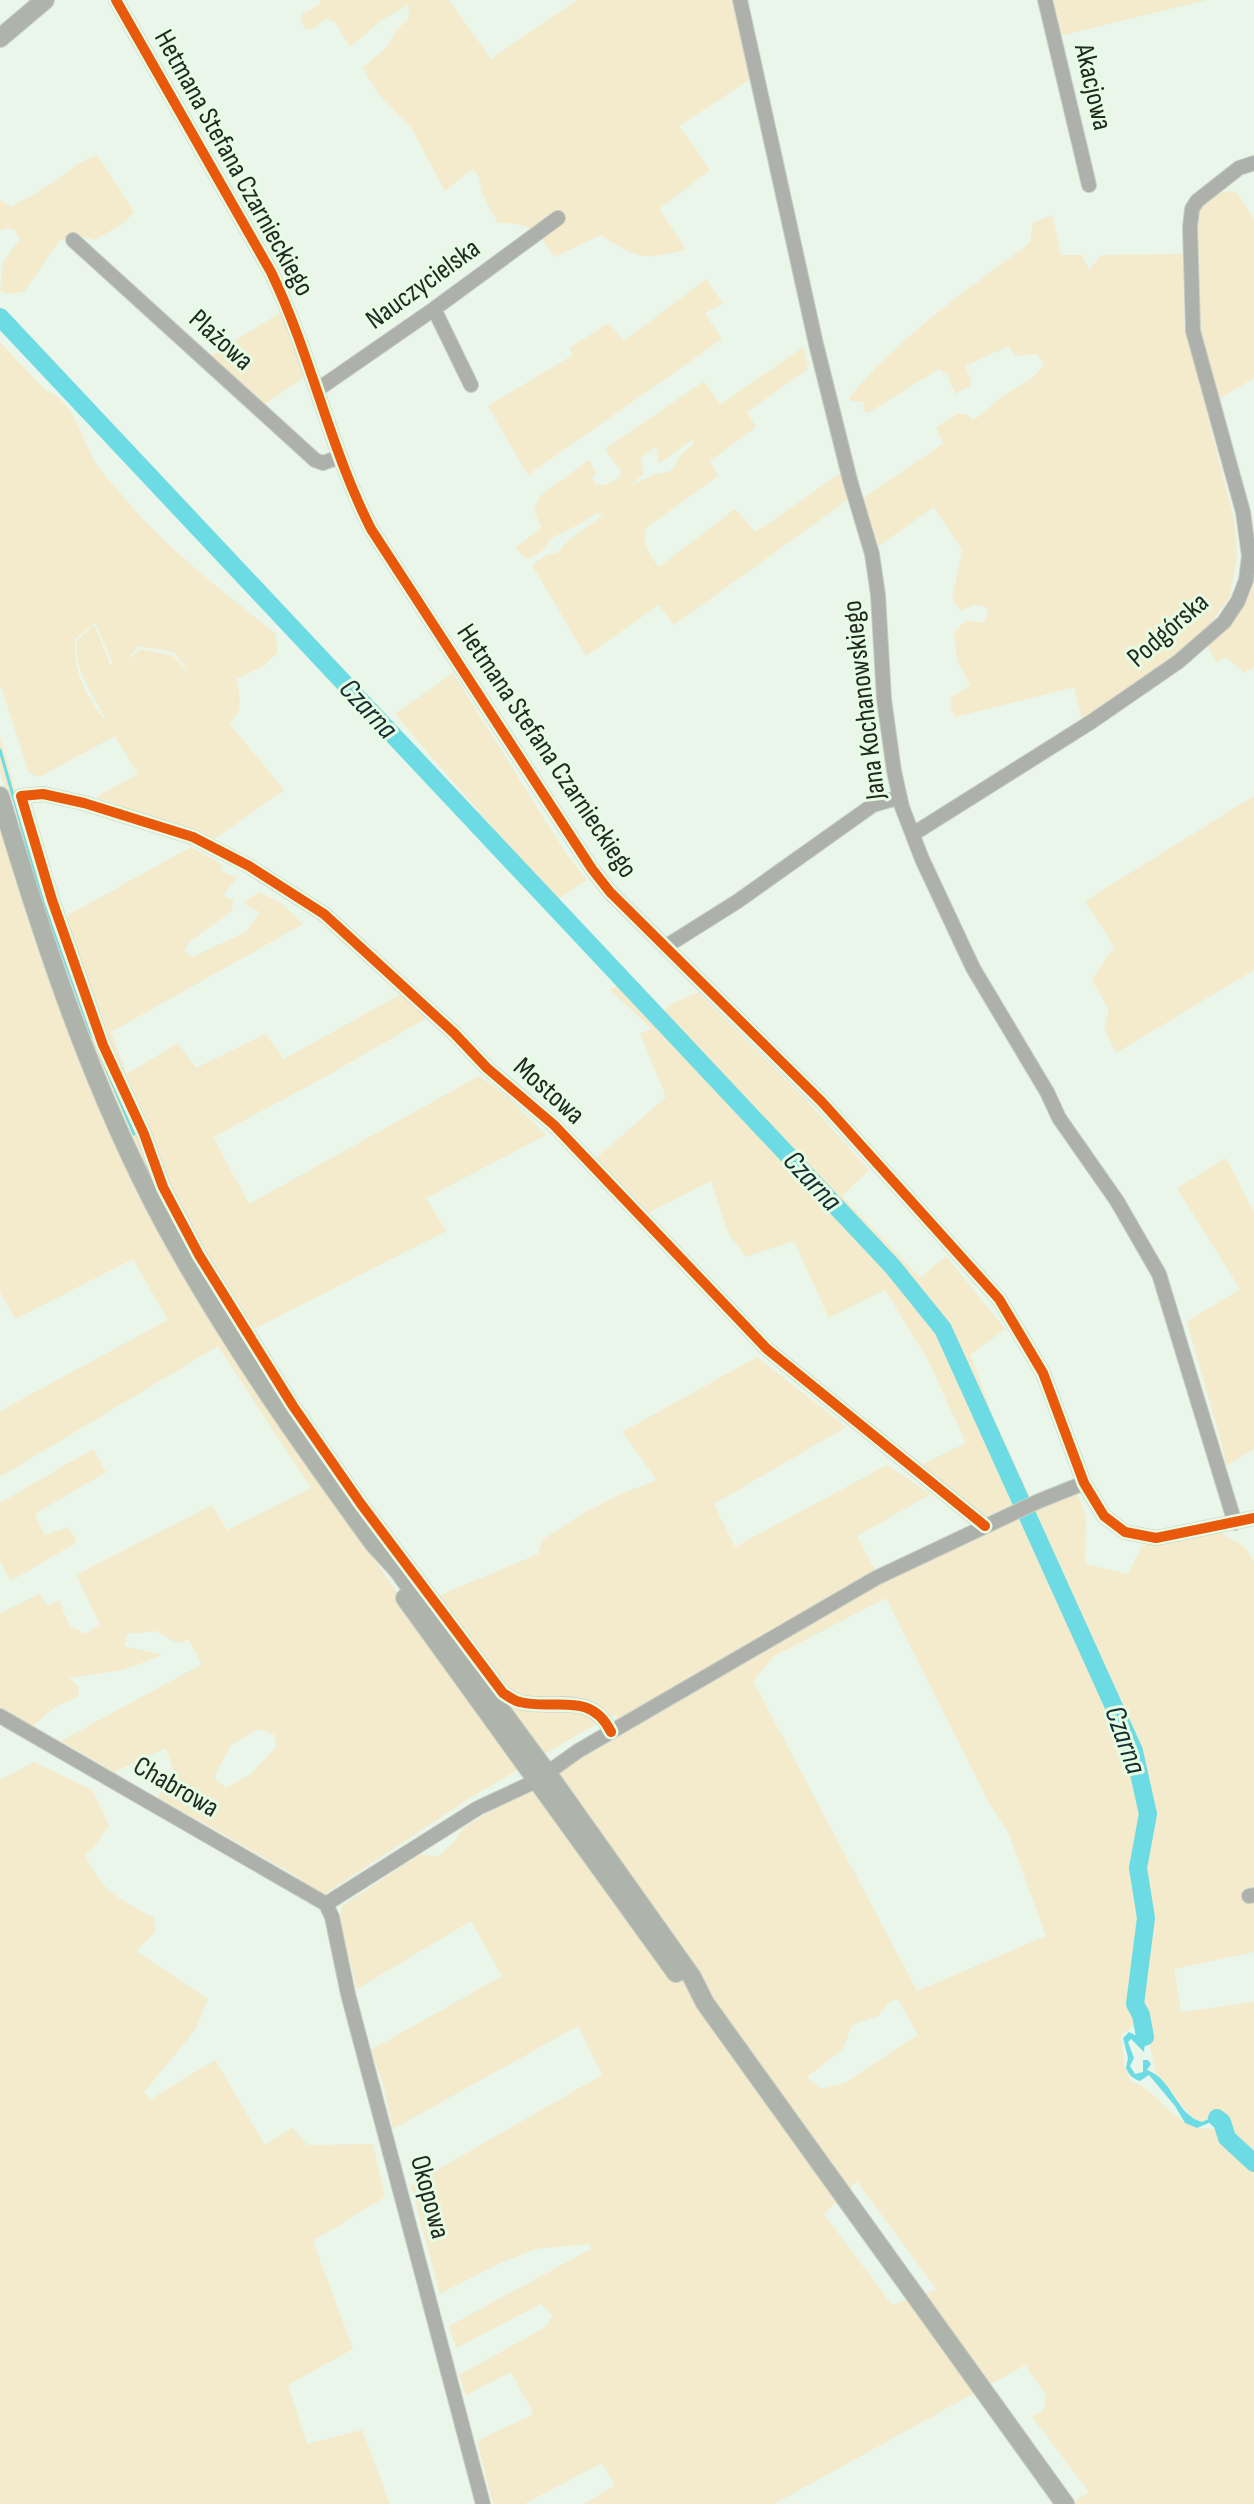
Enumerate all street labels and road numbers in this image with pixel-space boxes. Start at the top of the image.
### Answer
street label: Hetmana Stefana Czarnieckiego [147,24,321,302]
street label: Akacjowa [1067,40,1119,133]
street label: Nauczycielska [360,232,486,336]
street label: Plażowa [182,303,260,377]
street label: Podgórska [1121,586,1215,674]
street label: Jana Kochanowskiego [835,598,893,803]
street label: Hetmana Stefana Czarnieckiego [450,618,644,884]
street label: Mostowa [507,1051,591,1131]
street label: Chabrowa [127,1749,225,1825]
street label: Okopowa [403,2152,457,2242]

